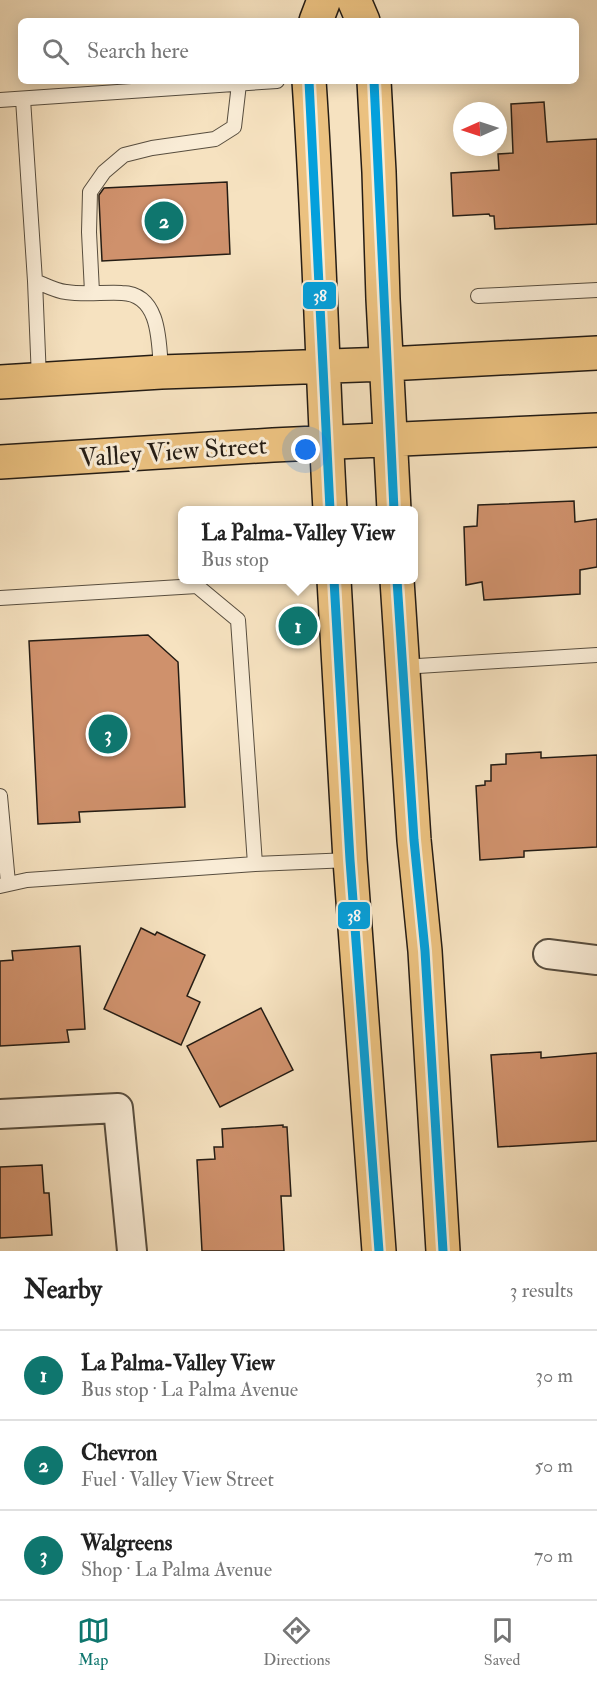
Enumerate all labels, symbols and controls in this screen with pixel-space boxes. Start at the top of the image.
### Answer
search box [18,18,579,84]
icon: search [39,35,72,68]
text: Search here [87,37,189,65]
north arrow [453,102,507,156]
pin: 2 [144,198,184,244]
line badge: 38 [302,281,337,310]
text: 38 [313,286,327,306]
street label: Valley View Street [78,429,268,475]
your location [291,435,320,464]
popup [178,506,418,584]
text: La Palma-Valley View [201,519,395,547]
text: Bus stop [201,547,269,572]
pin: 1 [278,604,318,648]
pin: 3 [88,712,128,756]
line badge: 38 [337,901,371,930]
text: 38 [347,906,361,926]
text: Nearby [24,1274,102,1306]
text: 3 results [510,1278,573,1303]
text: La Palma-Valley View [81,1349,275,1377]
text: 1 [40,1363,47,1388]
text: 30 m [535,1363,573,1388]
text: Bus stop · La Palma Avenue [81,1377,298,1402]
text: Chevron [81,1439,157,1467]
text: 2 [38,1453,49,1478]
text: 50 m [534,1453,573,1478]
text: Fuel · Valley View Street [81,1467,274,1492]
text: Walgreens [81,1529,172,1557]
text: 3 [40,1543,47,1568]
text: 70 m [534,1543,573,1568]
text: Shop · La Palma Avenue [81,1557,272,1582]
tab: Map [77,1614,110,1670]
tab: Directions [263,1614,330,1670]
tab: Saved [484,1614,520,1670]

